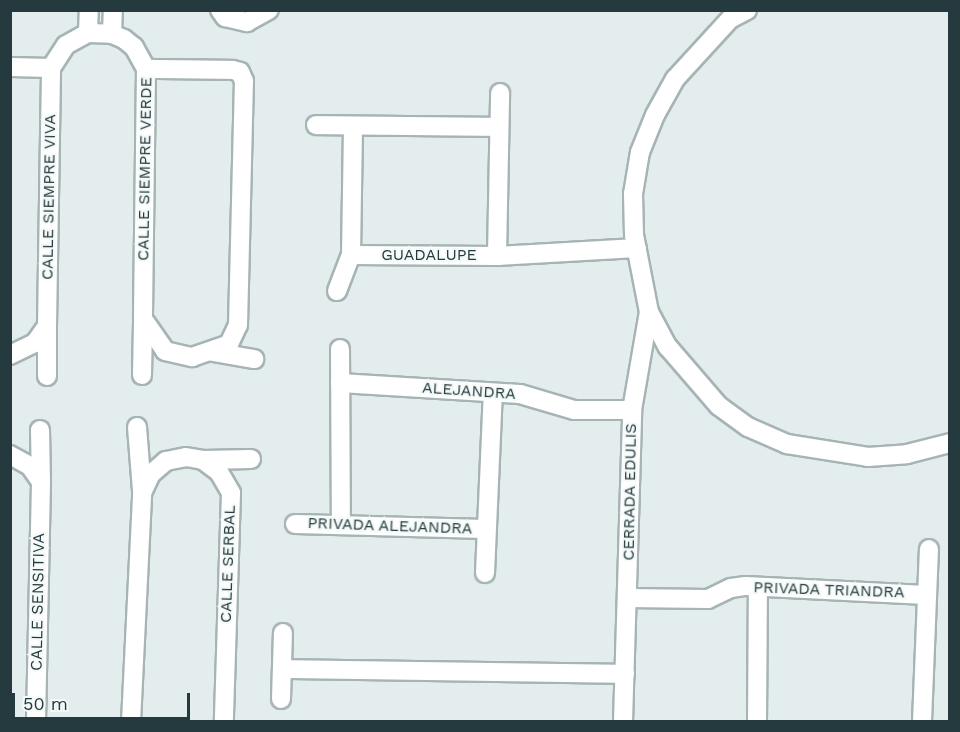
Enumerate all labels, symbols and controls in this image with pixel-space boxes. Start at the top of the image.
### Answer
street label: CALLE SIEMPRE VERDE [134,77,156,261]
street label: CALLE SIEMPRE VIVA [38,114,60,280]
street label: GUADALUPE [381,245,477,265]
street label: ALEJANDRA [421,378,517,404]
street label: CERRADA EDULIS [619,423,641,561]
street label: CALLE SERBAL [216,505,240,623]
street label: PRIVADA ALEJANDRA [307,514,473,538]
street label: CALLE SENSITIVA [27,533,49,671]
street label: PRIVADA TRIANDRA [753,578,905,602]
scale bar [15,681,194,719]
text: 50 m [23,693,68,714]

